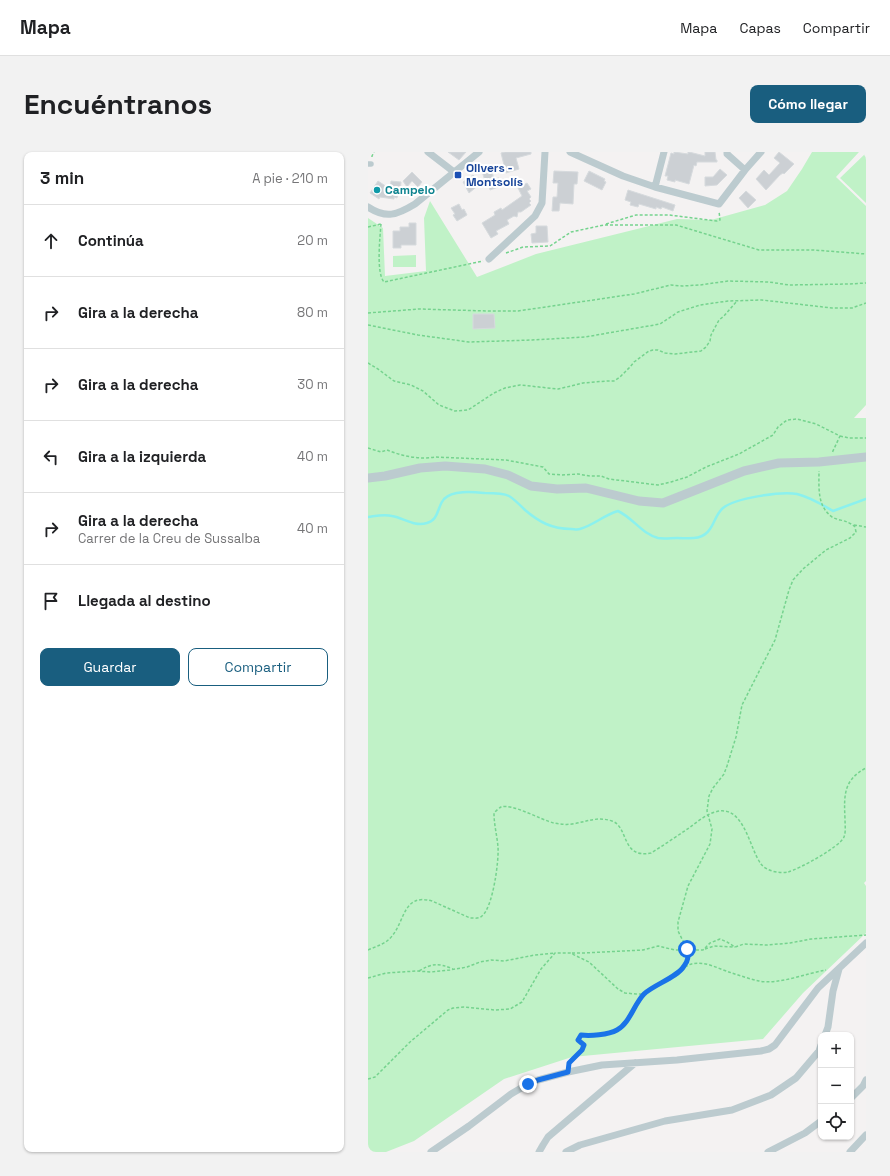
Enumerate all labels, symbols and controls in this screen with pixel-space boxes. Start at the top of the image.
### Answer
text: Mapa [20,15,71,40]
text: Mapa [680,19,717,37]
text: Capas [739,19,781,37]
text: Compartir [803,19,870,37]
button: Cómo llegar [750,85,866,123]
text: Encuéntranos [24,86,212,122]
place label: Olivers - Montsolís [466,160,523,190]
text: 3 min [40,167,84,189]
text: A pie · 210 m [252,170,328,187]
marker: Olivers - Montsolís [453,170,463,180]
place label: Campelo [385,182,435,198]
marker: Campelo [372,185,382,195]
icon: ahead [40,230,62,252]
text: Continúa [78,231,144,250]
text: 20 m [297,232,328,249]
icon: right [40,302,62,324]
text: Gira a la derecha [78,303,198,322]
text: 80 m [297,304,328,321]
icon: right [40,374,62,396]
text: Gira a la derecha [78,375,198,394]
text: 30 m [297,376,328,393]
icon: left [40,446,62,468]
text: Gira a la izquierda [78,447,206,466]
text: 40 m [297,448,328,465]
text: Gira a la derecha [78,511,198,530]
icon: right [40,518,62,540]
text: 40 m [297,520,328,537]
text: Carrer de la Creu de Sussalba [78,530,260,547]
icon: arrive [40,590,62,612]
text: Llegada al destino [78,591,211,610]
button: Guardar [40,648,180,686]
button: Compartir [188,648,328,686]
route start [678,940,696,958]
map controls [818,1032,854,1140]
button: + [818,1032,854,1068]
button: − [818,1068,854,1104]
route end [519,1075,537,1093]
button: locate [818,1104,854,1140]

